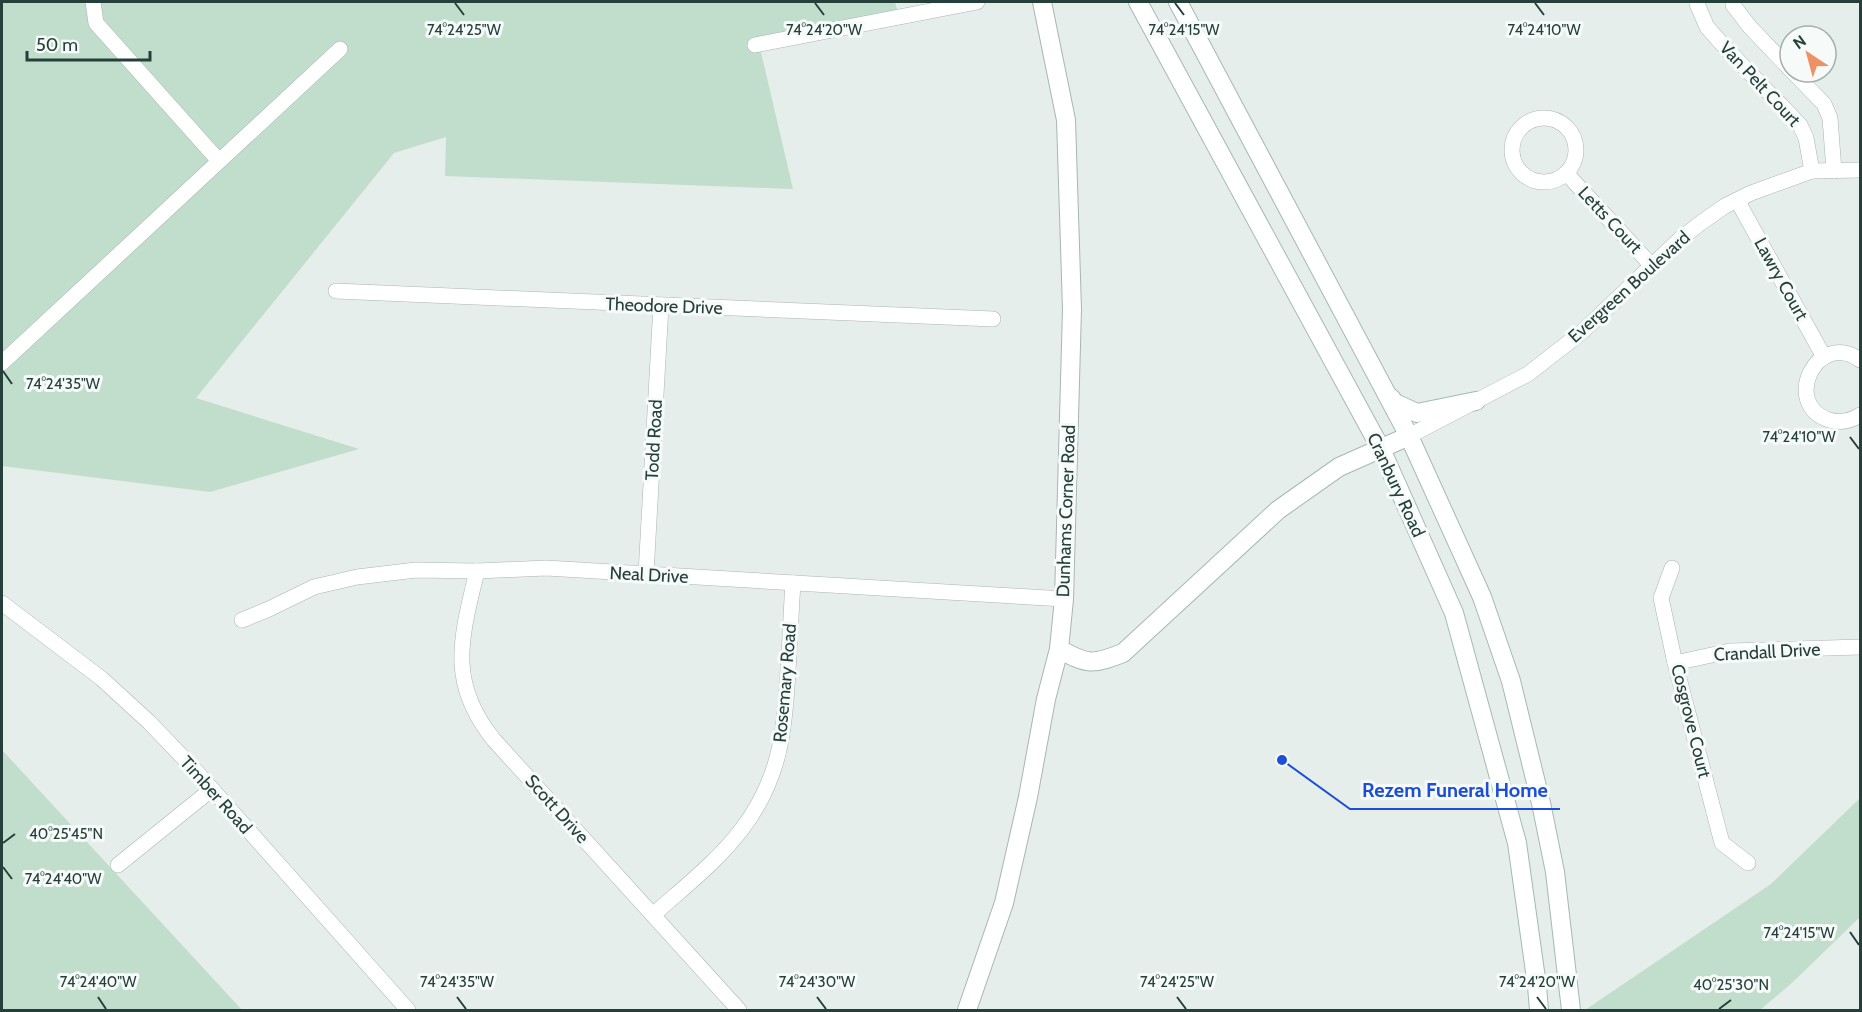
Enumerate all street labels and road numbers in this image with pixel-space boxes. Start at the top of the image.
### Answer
street label: Van Pelt Court [1715,37,1805,131]
street label: Letts Court [1573,182,1647,258]
street label: Evergreen Boulevard [1564,227,1694,347]
street label: Lawry Court [1749,234,1813,324]
street label: Theodore Drive [605,293,723,319]
street label: Todd Road [641,399,667,481]
street label: Dunhams Corner Road [1052,424,1080,598]
street label: Cranbury Road [1362,429,1430,541]
street label: Neal Drive [609,562,689,588]
street label: Rosemary Road [769,623,801,743]
street label: Crandall Drive [1713,638,1821,666]
street label: Cosgrove Court [1666,662,1716,780]
street label: Timber Road [175,752,257,838]
street label: Scott Drive [520,770,594,848]

